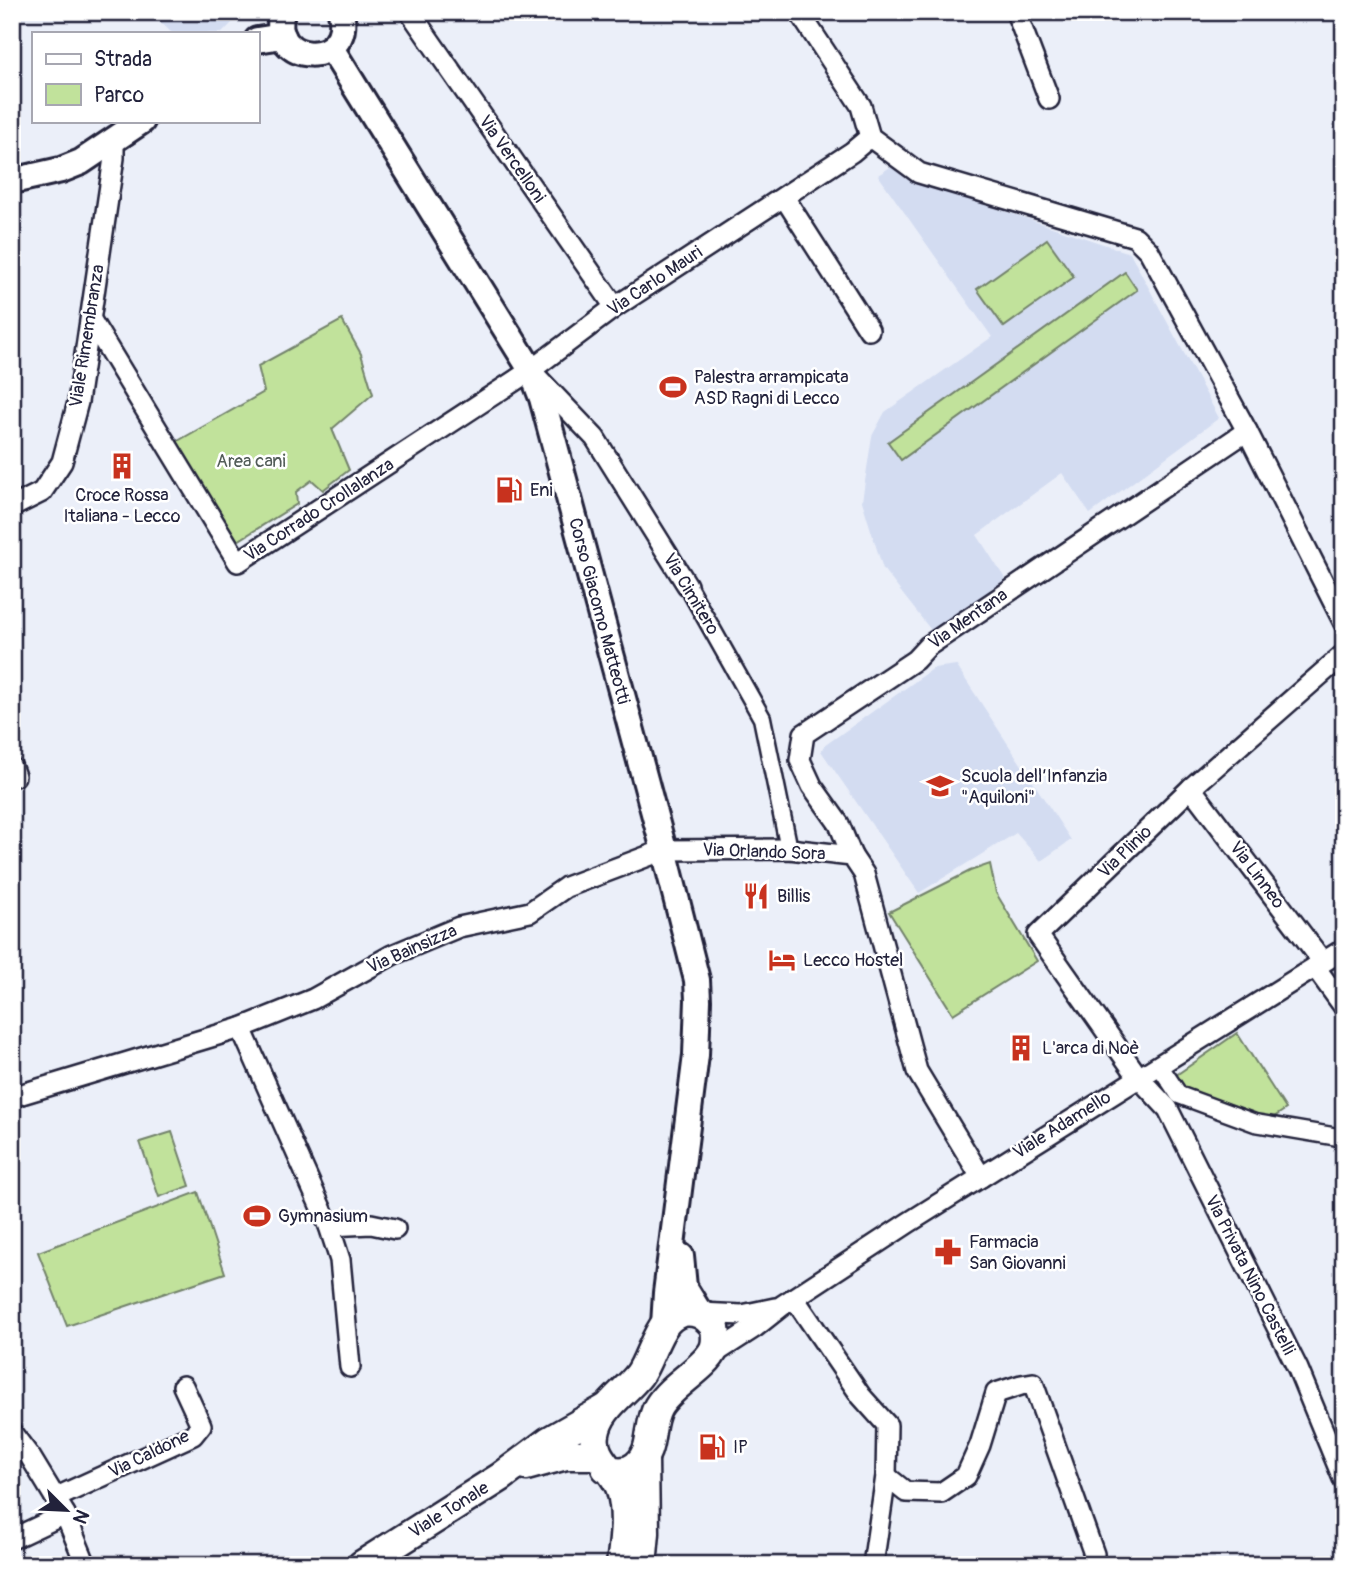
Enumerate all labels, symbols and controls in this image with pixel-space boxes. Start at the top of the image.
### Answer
legend [32,32,259,122]
text: Strada [94,46,152,73]
text: Parco [94,82,144,109]
street label: Via Vercelloni [473,111,551,207]
street label: Via Carlo Mauri [603,241,707,321]
street label: Viale Rimembranza [64,263,110,409]
place label: Palestra arrampicata ASD Ragni di Lecco [694,366,849,410]
sports icon: Palestra arrampicata ASD Ragni di Lecco [658,372,688,402]
park label: Area cani [216,450,286,473]
building icon: Croce Rossa Italiana - Lecco [107,451,137,481]
street label: Via Corrado Crollalanza [240,453,398,567]
fuel station icon: Eni [494,475,524,505]
place label: Eni [530,479,553,502]
place label: Croce Rossa Italiana - Lecco [63,484,181,528]
street label: Corso Giacomo Matteotti [563,515,635,707]
street label: Via Cimitero [658,549,725,639]
street label: Via Mentana [924,583,1012,655]
place label: Scuola dell’Infanzia "Aquiloni" [961,765,1107,809]
school or university icon: Scuola dell’Infanzia "Aquiloni" [925,771,955,801]
street label: Via Plinio [1093,820,1157,883]
street label: Via Linneo [1224,837,1290,913]
street label: Via Orlando Sora [702,838,826,866]
restaurant icon: Billis [741,881,771,911]
place label: Billis [777,885,810,908]
street label: Via Bainsizza [363,919,461,979]
hotel icon: Lecco Hostel [767,945,797,975]
place label: Lecco Hostel [803,949,903,972]
building icon: L'arca di Noè [1006,1033,1036,1063]
place label: L'arca di Noè [1042,1037,1139,1060]
street label: Viale Adamello [1009,1086,1116,1164]
street label: Via Privata Nino Castelli [1200,1191,1300,1359]
sports icon: Gymnasium [242,1201,272,1231]
place label: Gymnasium [278,1205,368,1228]
place label: Farmacia San Giovanni [969,1231,1066,1275]
pharmacy icon: Farmacia San Giovanni [933,1237,963,1267]
street label: Via Caldone [105,1425,193,1483]
fuel station icon: IP [697,1432,727,1462]
place label: IP [733,1436,748,1459]
north arrow [32,1476,102,1546]
street label: Viale Tonale [405,1476,493,1544]
text: N [67,1506,94,1527]

